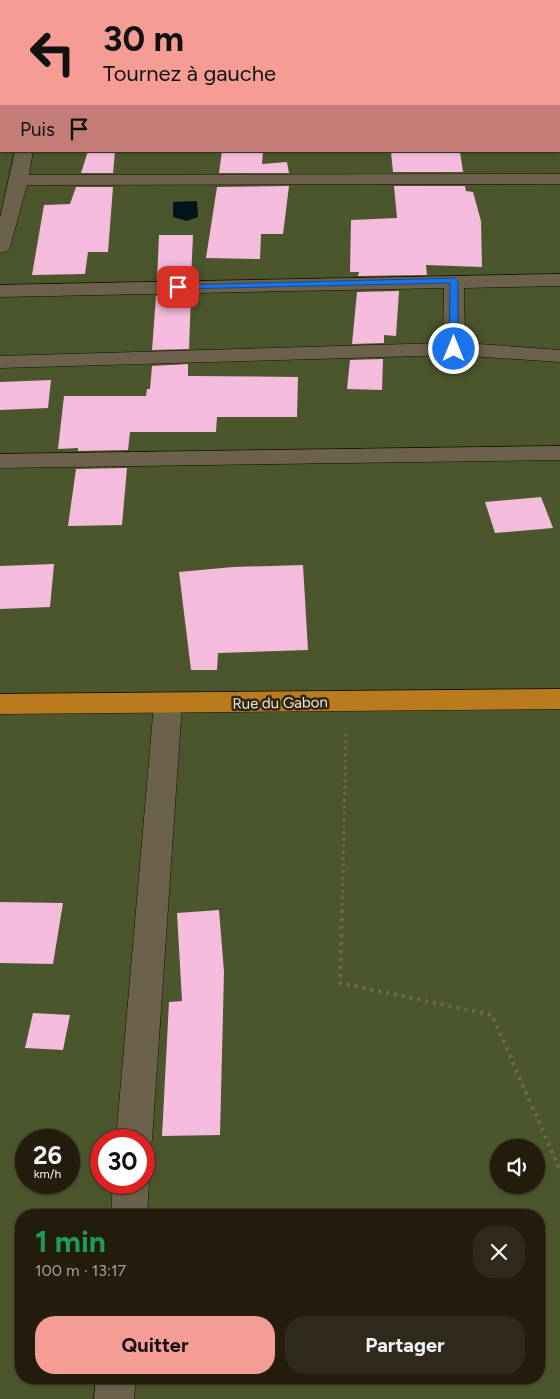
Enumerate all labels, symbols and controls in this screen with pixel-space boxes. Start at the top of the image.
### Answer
text: 30 m [103,18,184,60]
icon: left [20,20,85,85]
text: Tournez à gauche [103,60,276,87]
icon: arrive [65,115,93,143]
text: Puis [20,118,55,141]
pin [157,266,199,308]
icon: arrive [164,273,192,301]
position arrow [427,322,479,374]
street label: Rue du Gabon [232,693,328,713]
speed limit sign: 30 [90,1129,155,1194]
map controls [490,1139,545,1194]
button: sound [490,1139,545,1194]
text: 26 [33,1140,62,1170]
text: km/h [34,1167,61,1181]
text: 1 min [35,1223,106,1260]
button: close [473,1226,525,1278]
text: 100 m · 13:17 [35,1261,126,1280]
button: Quitter [35,1316,275,1374]
button: Partager [285,1316,525,1374]

